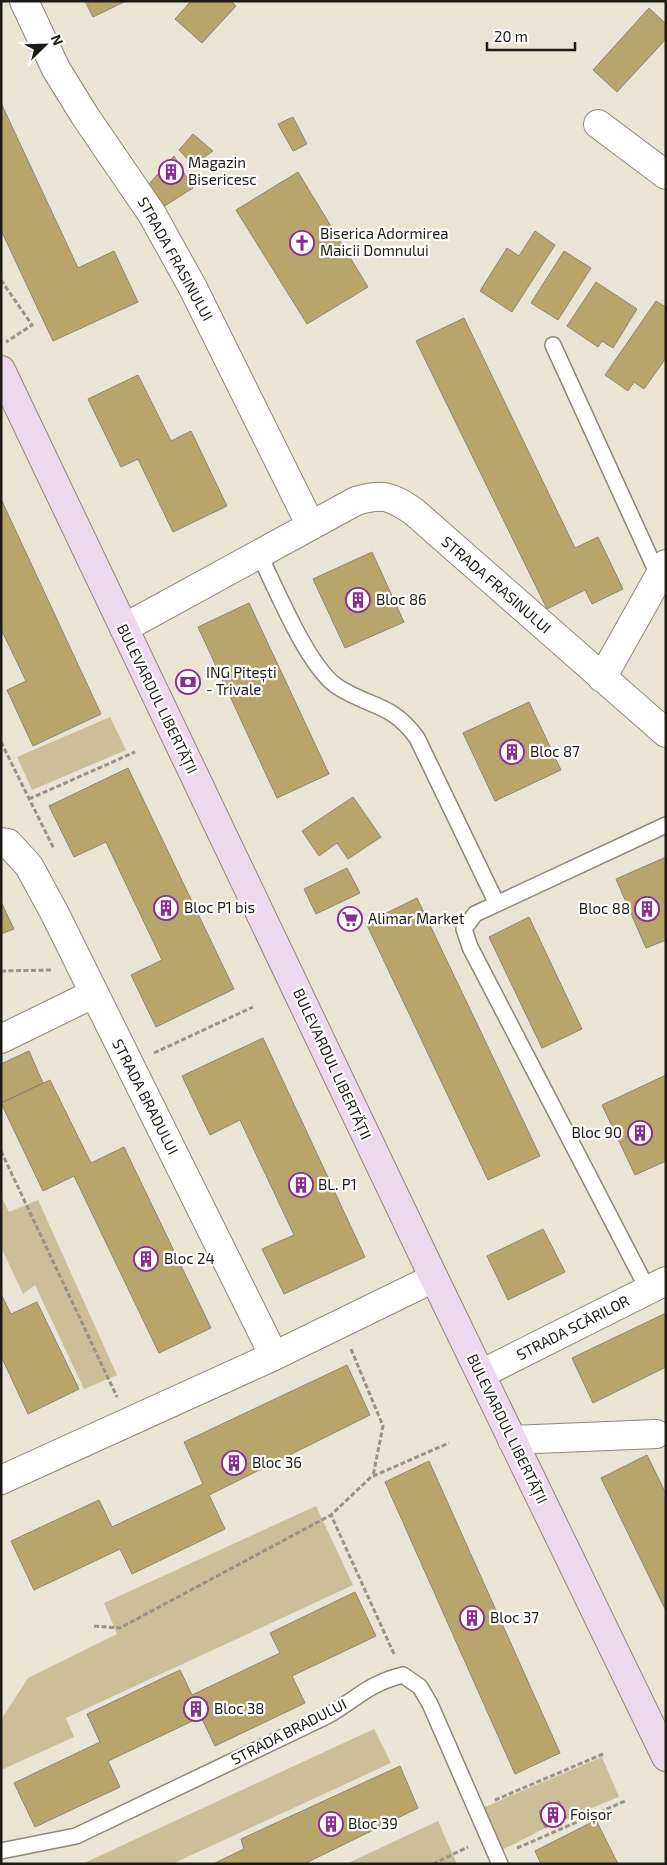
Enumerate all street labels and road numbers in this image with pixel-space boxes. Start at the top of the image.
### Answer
street label: STRADA FRASINULUI [134,193,217,324]
street label: STRADA FRASINULUI [438,532,555,637]
street label: BULEVARDUL LIBERTĂȚII [112,621,202,777]
street label: BULEVARDUL LIBERTĂȚII [288,985,376,1143]
street label: STRADA BRADULUI [109,1036,183,1157]
street label: STRADA SCĂRILOR [513,1291,632,1363]
street label: BULEVARDUL LIBERTĂȚII [462,1351,552,1507]
street label: STRADA BRADULUI [228,1694,349,1768]

